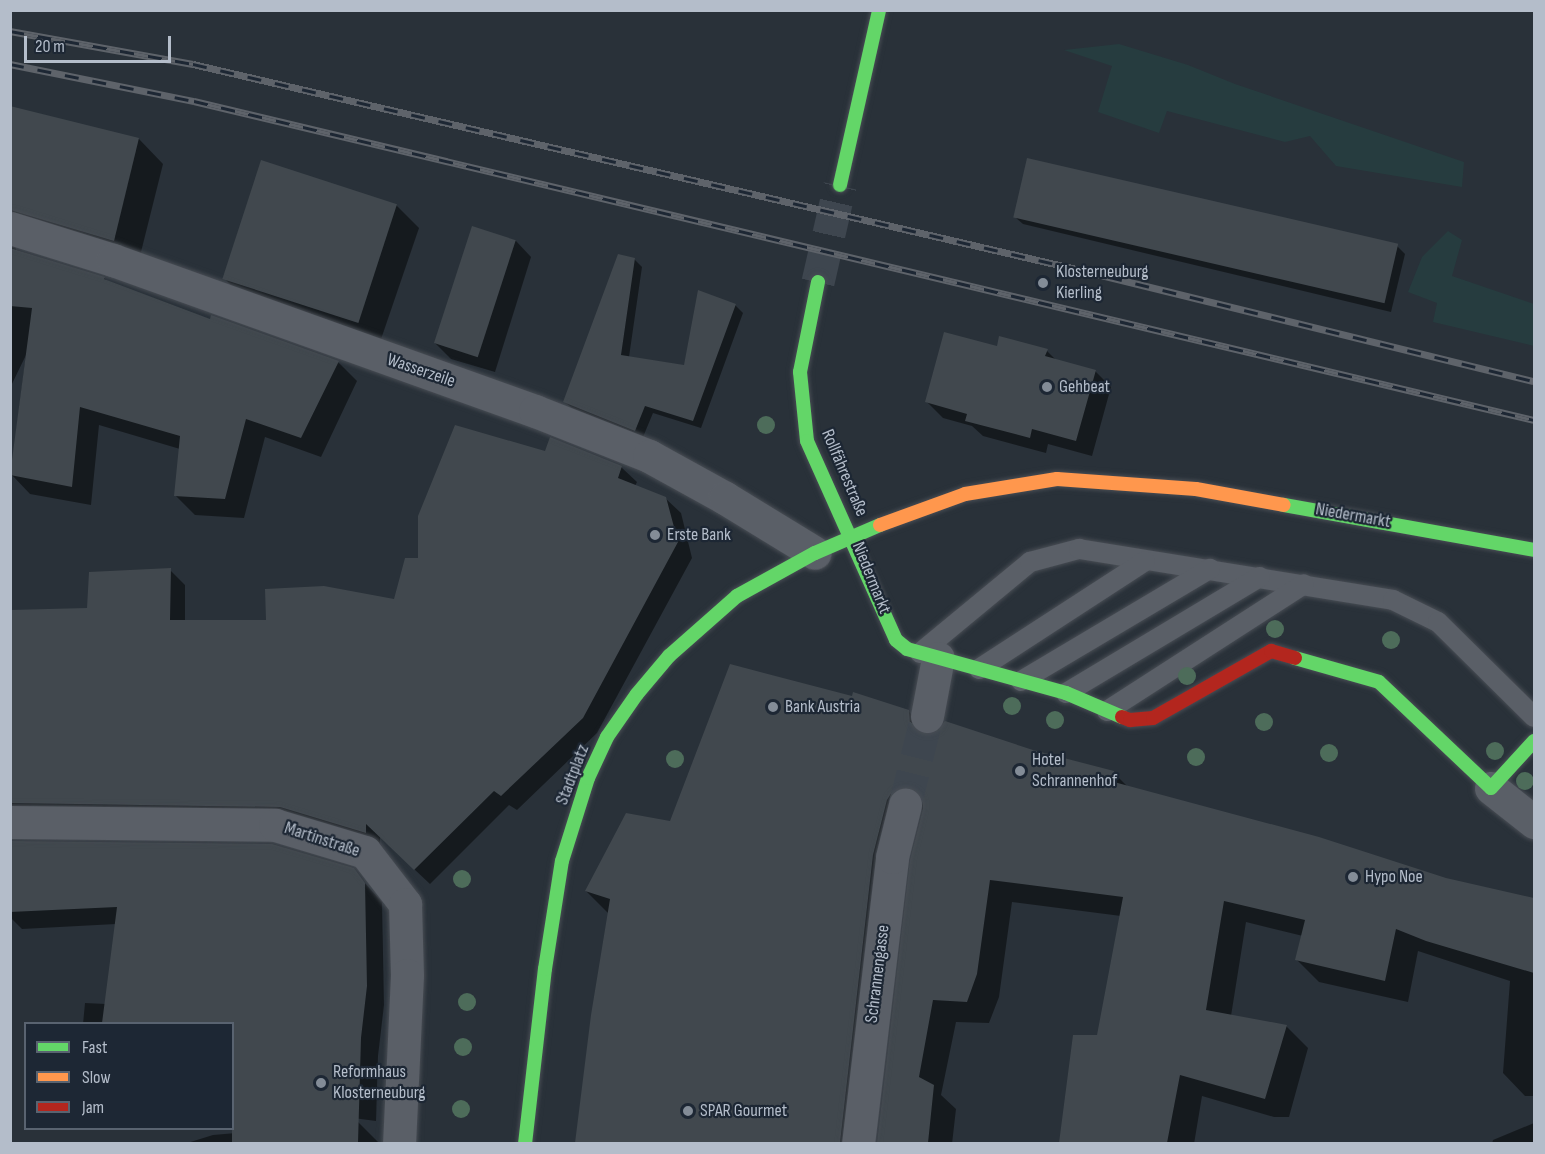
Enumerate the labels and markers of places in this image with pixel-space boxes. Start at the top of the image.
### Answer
place label: Klosterneuburg Kierling [1056,262,1149,304]
marker: Klosterneuburg Kierling [1034,274,1052,292]
place label: Gehbeat [1059,376,1110,398]
marker: Gehbeat [1040,380,1054,394]
place label: Erste Bank [667,524,731,546]
marker: Erste Bank [648,528,662,542]
place label: Bank Austria [785,696,860,718]
marker: Bank Austria [766,700,780,714]
place label: Hotel Schrannenhof [1032,750,1117,792]
marker: Hotel Schrannenhof [1013,764,1027,778]
place label: Hypo Noe [1365,866,1423,888]
marker: Hypo Noe [1346,870,1360,884]
place label: Reformhaus Klosterneuburg [333,1062,426,1104]
marker: Reformhaus Klosterneuburg [314,1076,328,1090]
place label: SPAR Gourmet [700,1100,787,1122]
marker: SPAR Gourmet [681,1104,695,1118]

